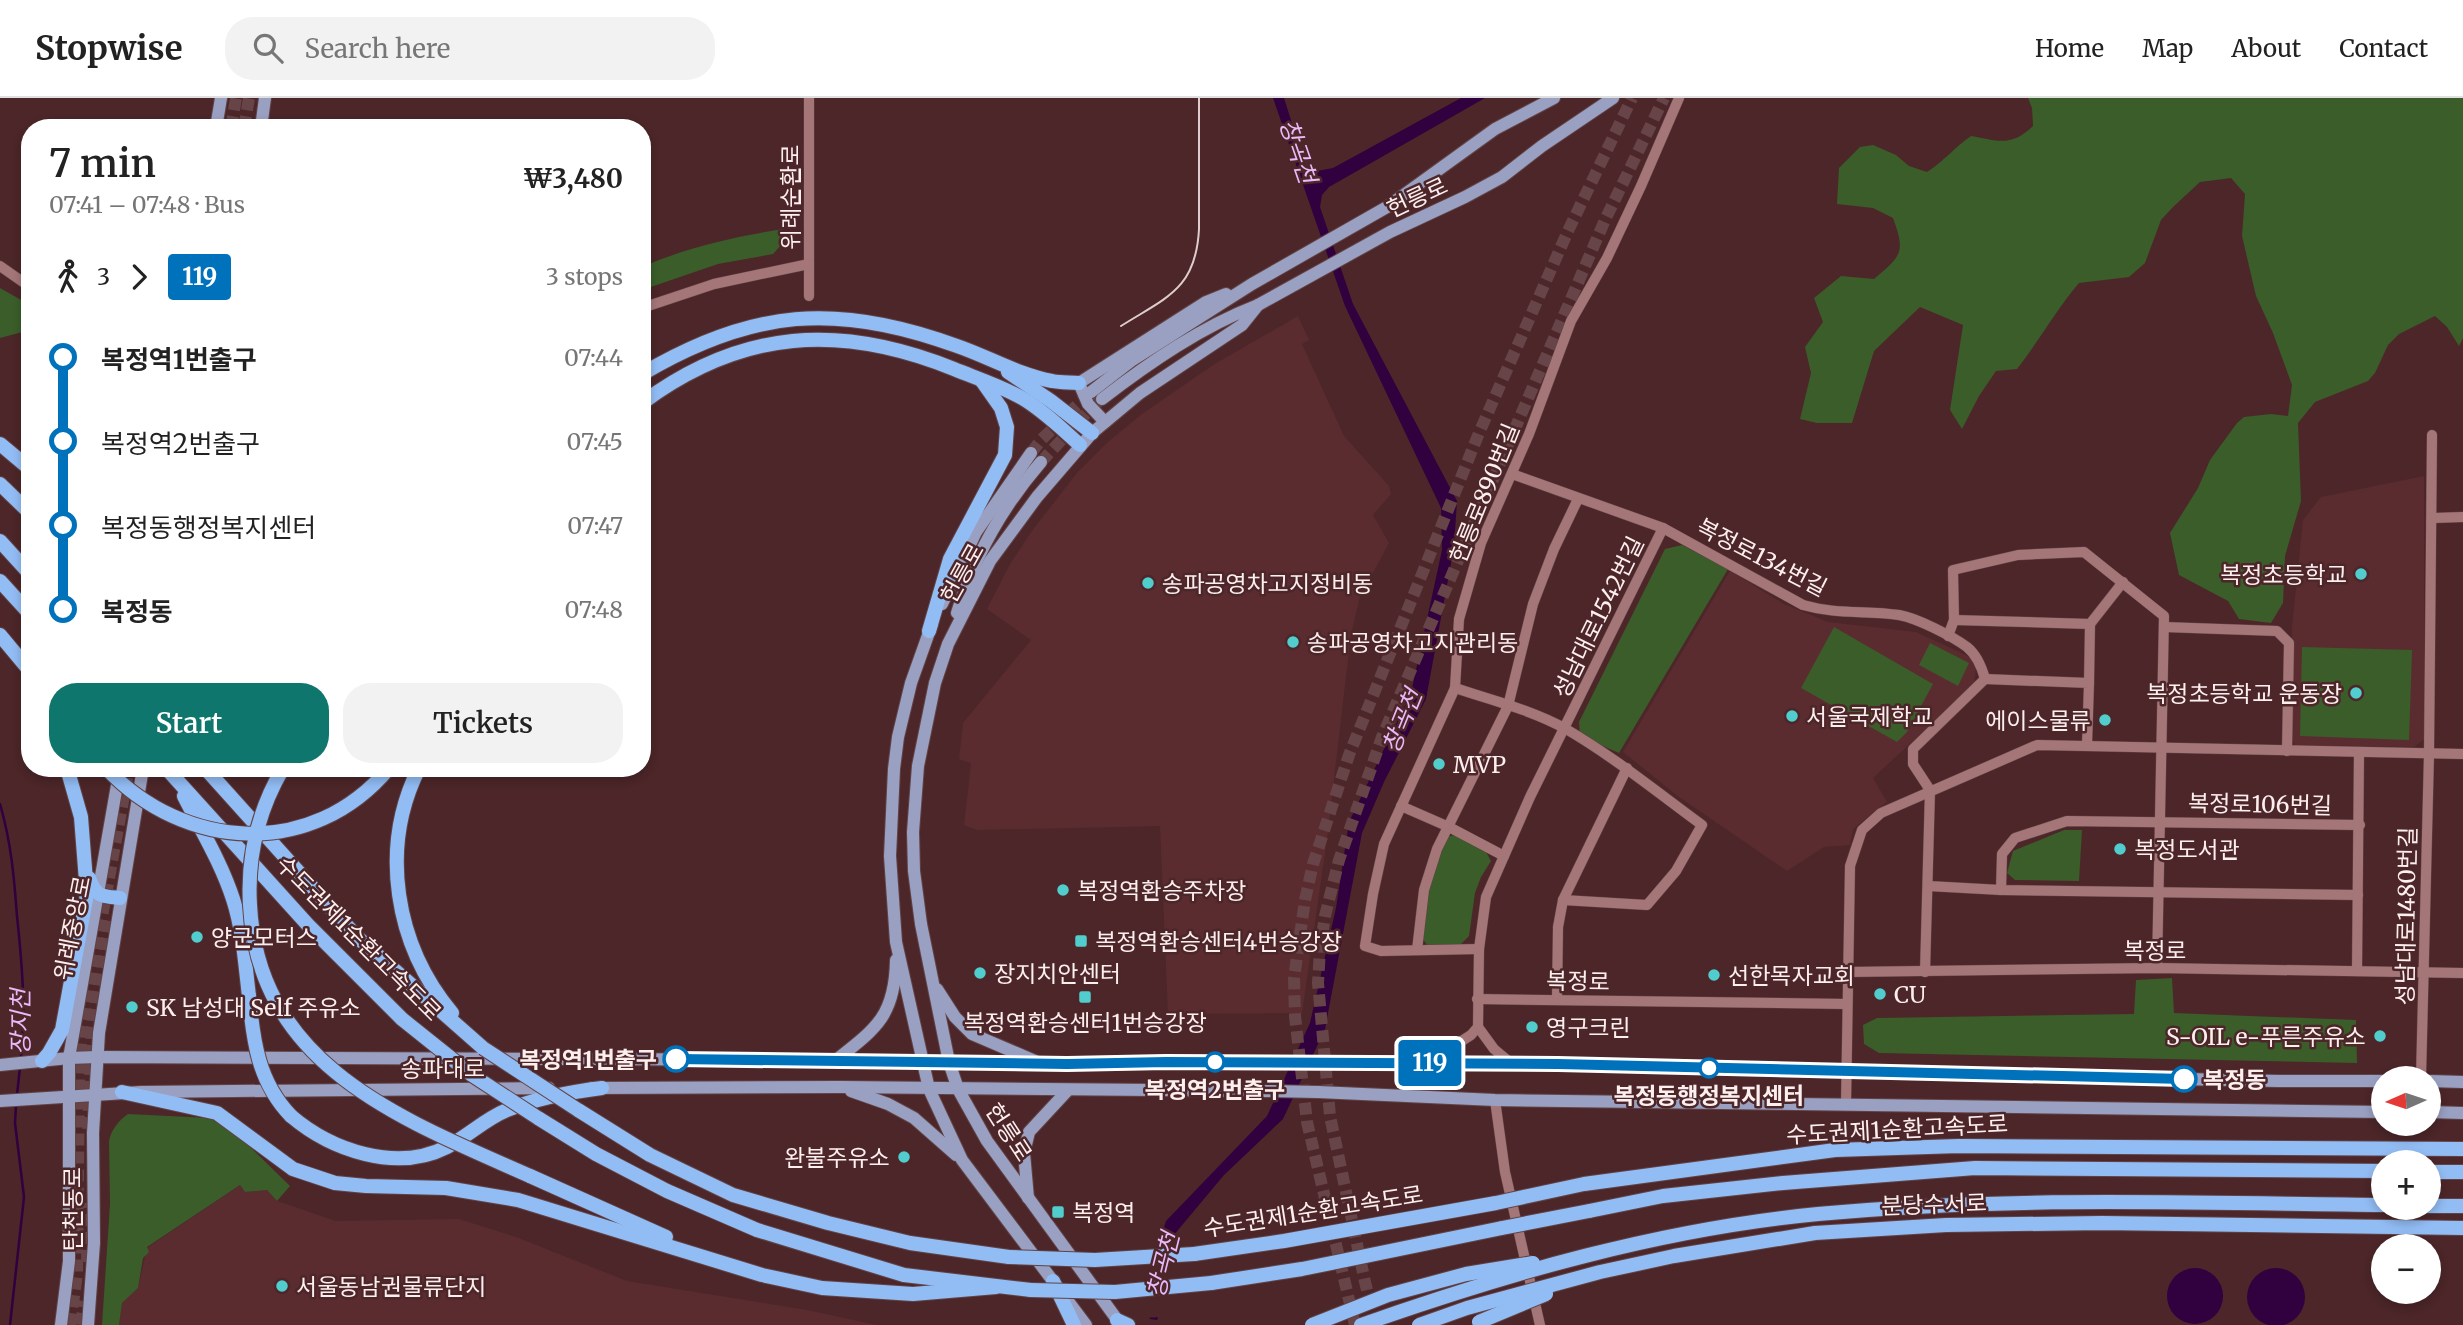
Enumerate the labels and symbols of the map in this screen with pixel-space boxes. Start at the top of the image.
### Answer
water label: 창곡천 [1273,115,1324,190]
street label: 위례순환로 [776,144,805,250]
street label: 헌릉로 [1382,170,1452,224]
street label: 헌릉로890번길 [1443,419,1525,567]
street label: 복정로134번길 [1692,512,1832,602]
street label: 성남대로1542번길 [1546,531,1650,703]
street label: 헌릉로 [934,538,990,608]
place label: 복정초등학교 [2220,560,2347,589]
marker: 복정초등학교 [2353,566,2369,582]
place label: 송파공영차고지정비동 [1162,569,1374,598]
marker: 송파공영차고지정비동 [1140,575,1156,591]
place label: 송파공영차고지관리동 [1307,628,1519,657]
marker: 송파공영차고지관리동 [1285,634,1301,650]
place label: 복정초등학교 운동장 [2146,679,2342,708]
water label: 창곡천 [1375,682,1430,758]
marker: 복정초등학교 운동장 [2348,685,2364,701]
place label: 서울국제학교 [1806,702,1933,731]
place label: 에이스물류 [1985,706,2091,735]
marker: 서울국제학교 [1784,708,1800,724]
marker: 에이스물류 [2097,712,2113,728]
place label: MVP [1453,750,1506,779]
marker: MVP [1431,756,1447,772]
street label: 복정로106번길 [2188,788,2332,820]
street label: 성남대로1480번길 [2390,826,2422,1006]
place label: 복정도서관 [2134,835,2240,864]
marker: 복정도서관 [2112,841,2128,857]
street label: 수도권제1순환고속도로 [270,849,448,1027]
street label: 위례중앙로 [48,873,96,983]
place label: 복정역환승주차장 [1077,876,1246,905]
marker: 복정역환승주차장 [1055,882,1071,898]
place label: 양군모터스 [211,923,317,952]
place label: 복정역환승센터4번승강장 [1095,927,1342,956]
marker: 양군모터스 [189,929,205,945]
marker: 복정역환승센터4번승강장 [1073,933,1089,949]
street label: 복정로 [2123,936,2187,965]
place label: 장지치안센터 [994,959,1121,988]
place label: 선한목자교회 [1728,961,1855,990]
marker: 장지치안센터 [972,965,988,981]
street label: 복정로 [1546,966,1610,996]
marker: 선한목자교회 [1706,967,1722,983]
place label: CU [1894,980,1926,1009]
water label: 장지천 [5,986,36,1055]
marker: CU [1872,986,1888,1002]
marker: 복정역환승센터1번승강장 [1077,989,1093,1005]
place label: SK 남성대 Self 주유소 [146,993,361,1022]
marker: SK 남성대 Self 주유소 [124,999,140,1015]
place label: 복정역환승센터1번승강장 [963,1008,1207,1037]
place label: 영구크린 [1546,1013,1631,1042]
marker: 영구크린 [1524,1019,1540,1035]
place label: S-OIL e-푸른주유소 [2166,1022,2366,1051]
marker: S-OIL e-푸른주유소 [2372,1028,2388,1044]
line badge: 119 [1390,1040,1470,1086]
place label: 복정역1번출구 [519,1045,657,1074]
marker: 복정역1번출구 [663,1046,689,1072]
marker: 복정역2번출구 [1205,1052,1225,1072]
street label: 송파대로 [401,1054,485,1083]
marker: 복정동행정복지센터 [1699,1058,1719,1078]
place label: 복정동 [2203,1065,2266,1094]
marker: 복정동 [2171,1066,2197,1092]
north arrow [2371,1066,2441,1136]
place label: 복정역2번출구 [1145,1075,1285,1104]
place label: 복정동행정복지센터 [1614,1081,1804,1110]
street label: 헌릉로 [980,1097,1038,1167]
street label: 수도권제1순환고속도로 [1785,1109,2009,1149]
place label: 완불주유소 [784,1143,890,1172]
marker: 완불주유소 [896,1149,912,1165]
street label: 탄천동로 [58,1167,87,1251]
street label: 수도권제1순환고속도로 [1201,1179,1425,1243]
street label: 분당수서로 [1881,1188,1987,1220]
place label: 복정역 [1072,1198,1135,1227]
marker: 복정역 [1050,1204,1066,1220]
water label: 창곡천 [1140,1226,1187,1301]
place label: 서울동남권물류단지 [296,1272,486,1301]
marker: 서울동남권물류단지 [274,1278,290,1294]

